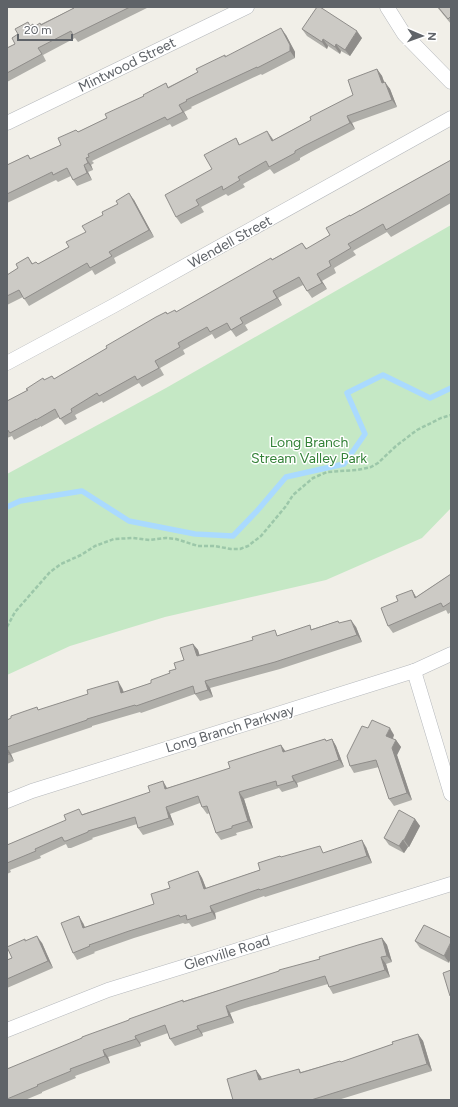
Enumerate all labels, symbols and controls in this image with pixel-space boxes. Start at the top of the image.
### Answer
scale bar [18,16,72,42]
north arrow [402,16,442,56]
text: 20 m [24,23,52,37]
text: N [425,32,438,41]
street label: Mintwood Street [76,34,178,96]
street label: Wendell Street [185,212,275,272]
park label: Long Branch Stream Valley Park [251,434,367,467]
street label: Long Branch Parkway [164,701,297,757]
street label: Glenville Road [182,932,272,974]

